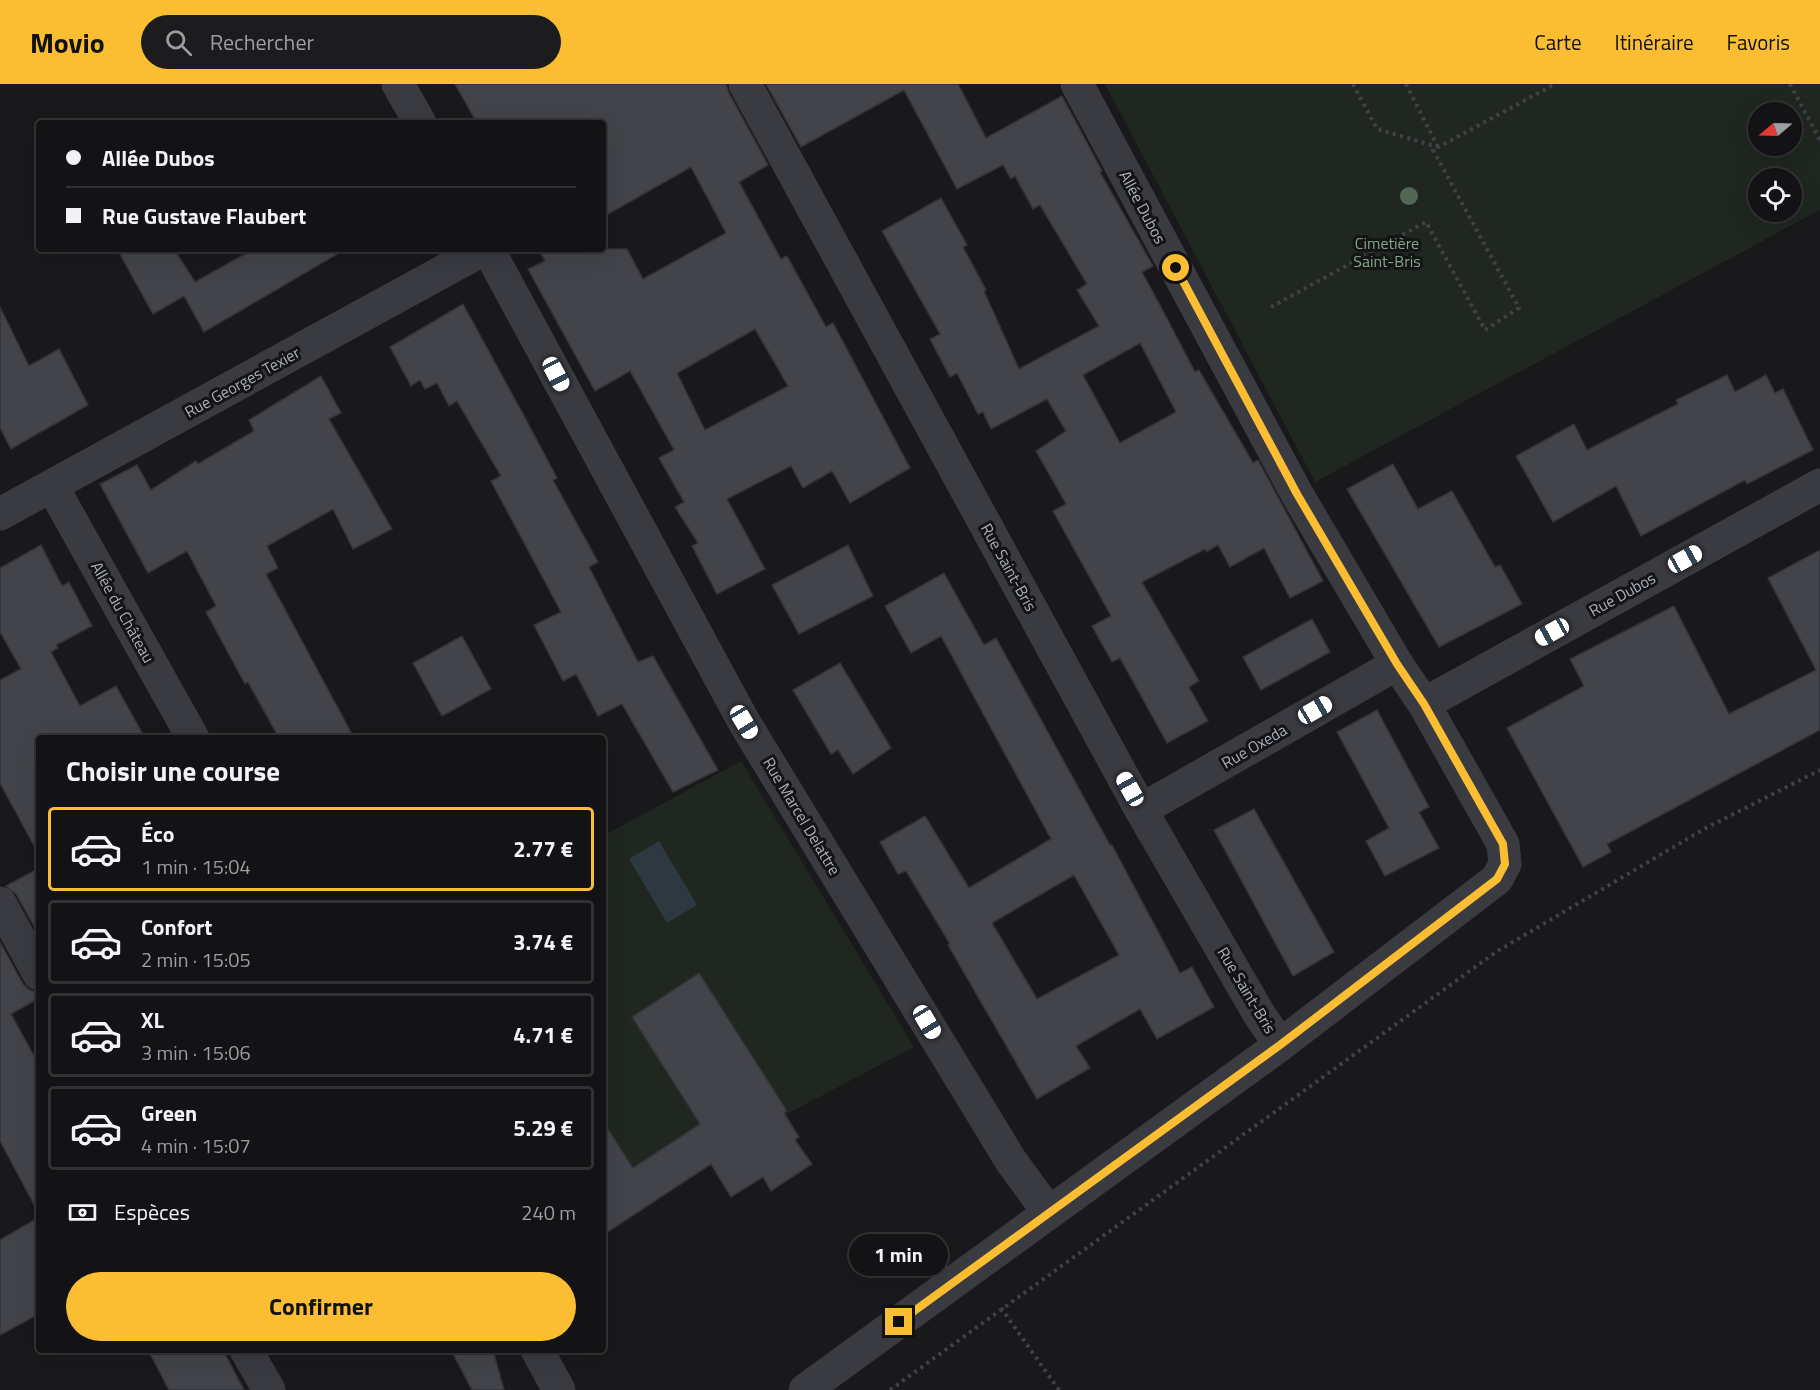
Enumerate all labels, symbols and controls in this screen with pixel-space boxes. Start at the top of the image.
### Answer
search box [141,15,561,69]
text: Movio [30,21,105,64]
text: Rechercher [210,25,314,59]
icon: search [162,26,195,59]
text: Carte [1534,26,1582,58]
text: Itinéraire [1615,26,1694,58]
text: Favoris [1727,26,1790,58]
north arrow [1748,102,1802,156]
map controls [1748,102,1802,222]
text: Allée Dubos [102,141,215,175]
street label: Allée Dubos [1114,166,1172,248]
button: locate [1748,168,1802,222]
text: Rue Gustave Flaubert [102,199,306,233]
park label: Cimetière Saint-Bris [1353,231,1421,273]
route start [1162,254,1189,281]
street label: Rue Georges Texier [180,340,304,424]
car [540,354,572,394]
street label: Rue Saint-Bris [975,519,1043,615]
car [1665,542,1705,576]
street label: Allée du Château [85,557,161,667]
street label: Rue Dubos [1584,566,1660,622]
car [1532,615,1572,649]
car [1295,693,1335,727]
car [727,702,761,742]
street label: Rue Oxeda [1217,718,1291,774]
text: Choisir une course [66,750,280,791]
street label: Rue Marcel Delattre [757,753,847,879]
car [1113,769,1147,809]
text: Éco [141,817,174,851]
icon: car [69,822,123,876]
text: 2.77 € [513,832,573,866]
text: 1 min · 15:04 [141,851,251,882]
text: Confort [141,910,212,944]
icon: car [69,915,123,969]
text: 3.74 € [513,925,573,959]
street label: Rue Saint-Bris [1212,942,1282,1038]
text: 2 min · 15:05 [141,944,251,975]
car [910,1002,944,1042]
text: XL [141,1003,164,1037]
icon: car [69,1008,123,1062]
text: 4.71 € [513,1018,573,1052]
text: 3 min · 15:06 [141,1037,251,1068]
text: Green [141,1096,197,1130]
icon: car [69,1101,123,1155]
text: 5.29 € [513,1111,573,1145]
text: 4 min · 15:07 [141,1130,251,1161]
text: Espèces [114,1195,190,1229]
icon: cash [66,1196,99,1229]
text: 240 m [521,1197,576,1228]
callout: 1 min [850,1235,948,1277]
text: 1 min [874,1239,923,1270]
button: Confirmer [66,1272,576,1341]
route end [885,1308,912,1335]

